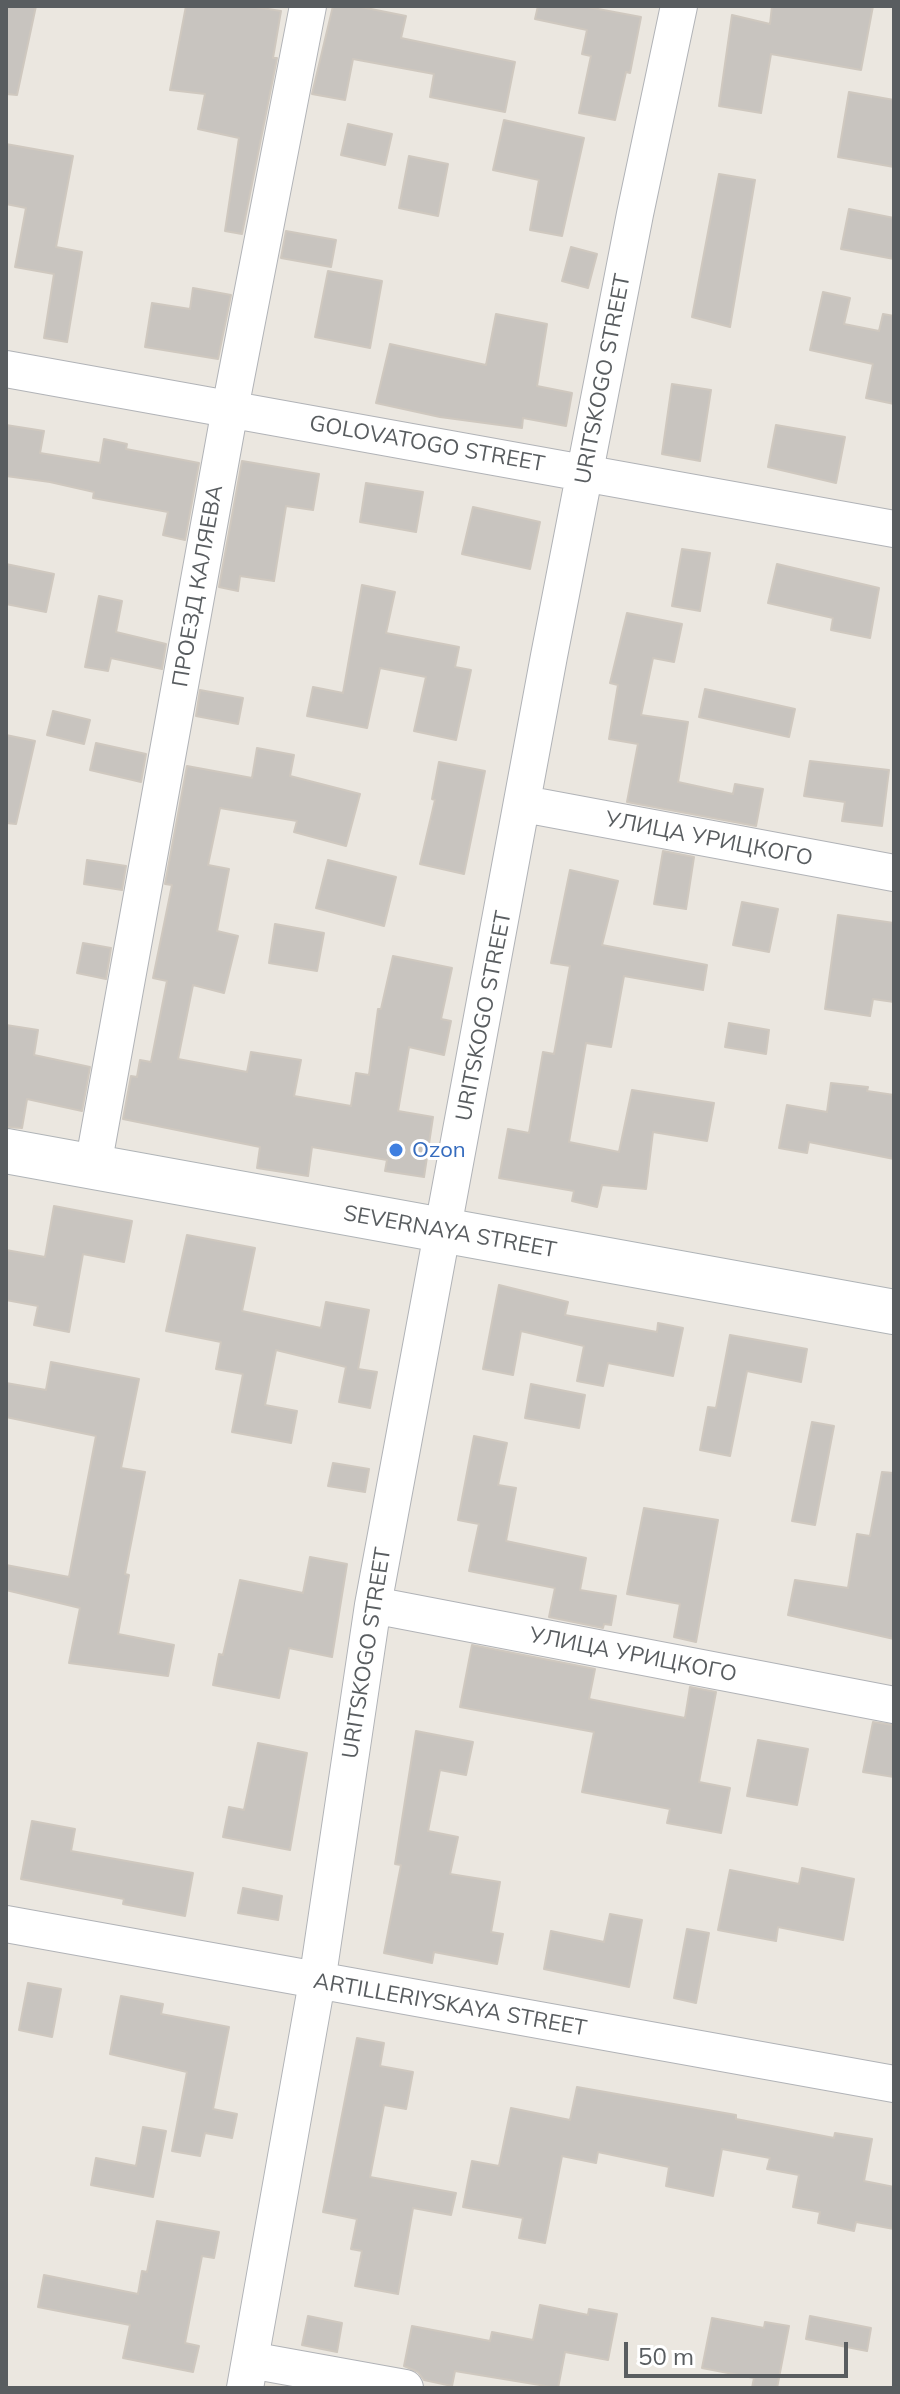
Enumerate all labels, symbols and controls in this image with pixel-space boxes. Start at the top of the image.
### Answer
street label: URITSKOGO STREET [570,272,636,486]
street label: GOLOVATOGO STREET [307,410,547,478]
street label: ПРОЕЗД КАЛЯЕВА [167,483,229,689]
street label: УЛИЦА УРИЦКОГО [603,806,815,872]
street label: URITSKOGO STREET [451,909,517,1123]
place label: Ozon [412,1137,466,1163]
marker: Ozon [387,1141,405,1159]
street label: SEVERNAYA STREET [341,1200,559,1264]
street label: URITSKOGO STREET [337,1546,397,1760]
street label: УЛИЦА УРИЦКОГО [527,1622,739,1688]
street label: ARTILLERIYSKAYA STREET [311,1968,589,2042]
scale bar [628,2326,852,2376]
text: 50 m [638,2341,694,2371]

